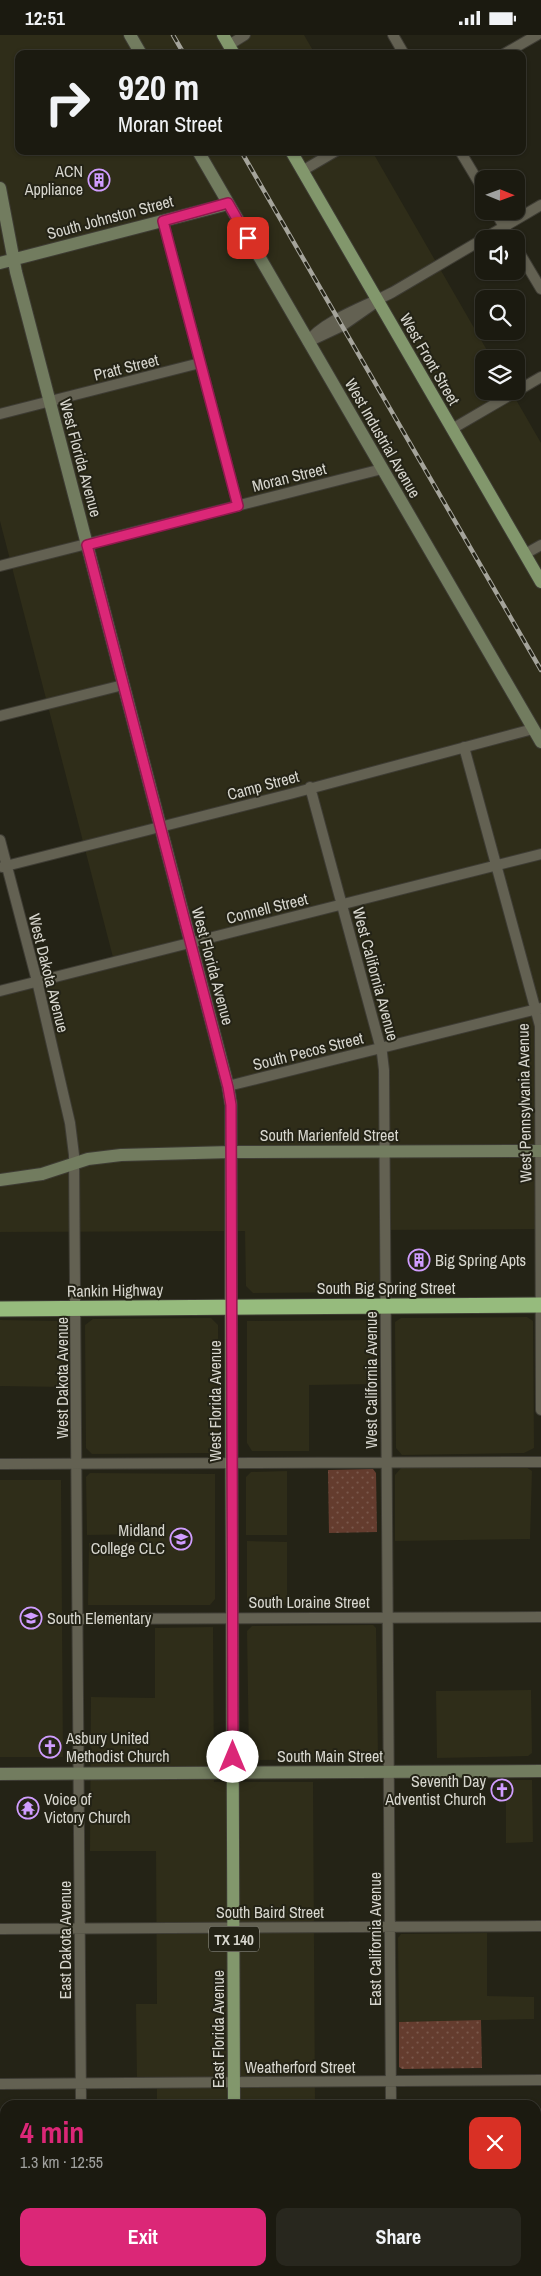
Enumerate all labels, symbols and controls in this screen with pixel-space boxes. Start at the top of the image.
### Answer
text: 12:51 [25,5,65,31]
text: 920 m [118,64,199,111]
icon: right [35,70,100,135]
text: Moran Street [118,109,222,139]
place label: ACN Appliance [24,160,83,200]
building icon: ACN Appliance [87,168,111,192]
north arrow [475,170,525,220]
map controls [475,170,525,400]
street label: South Johnston Street [44,189,176,244]
pin [227,217,269,259]
icon: arrive [234,224,262,252]
button: sound [475,230,525,280]
button: search [475,290,525,340]
street label: West Front Street [395,309,465,409]
street label: Pratt Street [91,348,161,386]
button: layers [475,350,525,400]
street label: West Industrial Avenue [340,374,426,502]
street label: West Florida Avenue [55,397,107,519]
street label: Moran Street [250,457,329,497]
street label: Camp Street [225,765,302,805]
street label: Connell Street [224,887,310,929]
street label: West Florida Avenue [187,905,239,1027]
street label: West California Avenue [348,905,404,1043]
street label: West Dakota Avenue [24,911,74,1035]
street label: West Pennsylvania Avenue [512,1023,536,1183]
street label: South Pecos Street [250,1027,366,1075]
street label: South Marienfeld Street [260,1124,399,1146]
building icon: Big Spring Apts [407,1248,431,1272]
place label: Big Spring Apts [435,1249,526,1271]
street label: South Big Spring Street [317,1277,456,1299]
street label: Rankin Highway [67,1278,164,1302]
street label: West California Avenue [360,1311,382,1449]
street label: West Dakota Avenue [51,1317,73,1439]
street label: West Florida Avenue [204,1340,226,1462]
place label: Midland College CLC [91,1519,165,1559]
school or university icon: Midland College CLC [169,1527,193,1551]
street label: South Loraine Street [248,1591,370,1613]
school or university icon: South Elementary [19,1606,43,1630]
place label: South Elementary [47,1607,152,1629]
place label: Asbury United Methodist Church [65,1727,170,1767]
position arrow [206,1730,258,1782]
church icon: Asbury United Methodist Church [38,1735,62,1759]
street label: South Main Street [277,1745,383,1767]
place label: Seventh Day Adventist Church [384,1770,486,1810]
church icon: Seventh Day Adventist Church [490,1778,514,1802]
place label: Voice of Victory Church [44,1788,131,1828]
temple icon: Voice of Victory Church [16,1796,40,1820]
street label: East California Avenue [364,1872,386,2006]
street label: East Dakota Avenue [54,1881,76,1999]
street label: South Baird Street [216,1901,324,1923]
road number: TX 140 [209,1927,259,1951]
street label: East Florida Avenue [207,1970,229,2088]
street label: Weatherford Street [245,2056,356,2078]
text: 4 min [20,2112,84,2152]
button: close [469,2117,521,2169]
text: 1.3 km · 12:55 [20,2151,103,2173]
button: Exit [20,2208,266,2266]
button: Share [276,2208,521,2266]

